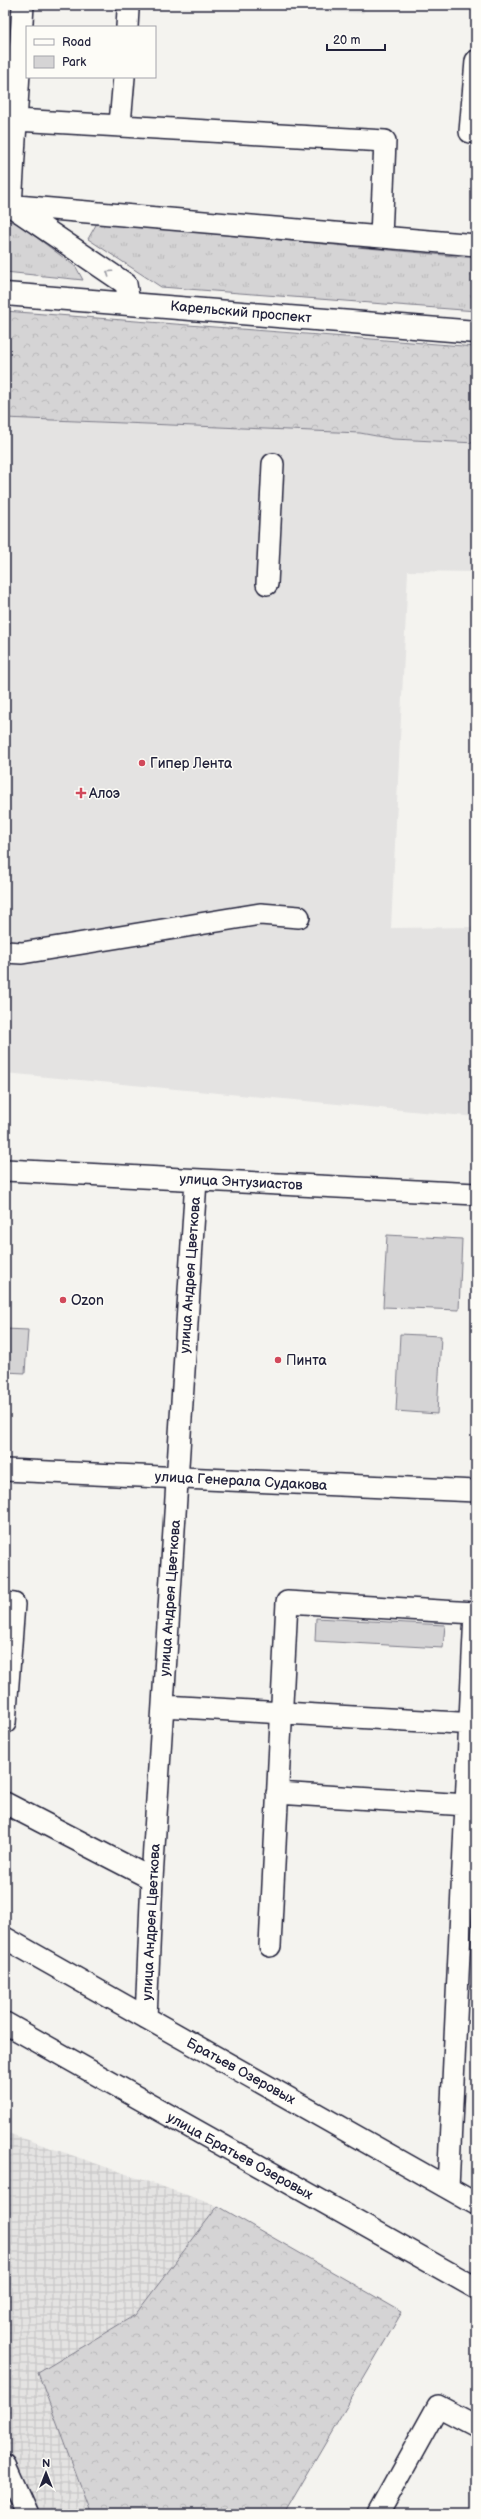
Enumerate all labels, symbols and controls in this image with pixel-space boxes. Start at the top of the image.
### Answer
legend [26,26,156,78]
scale bar [327,26,385,52]
text: 20 m [333,33,360,48]
text: Road [62,35,91,50]
text: Park [62,55,86,70]
one-way arrow [106,270,113,278]
street label: Карельский проспект [170,297,313,327]
place label: Гипер Лента [150,755,233,772]
marker: Гипер Лента [137,758,147,768]
place label: Алоэ [88,785,120,802]
marker: Алоэ [76,788,86,798]
street label: улица Энтузиастов [179,1170,304,1194]
street label: улица Андрея Цветкова [176,1195,204,1354]
place label: Ozon [71,1292,104,1309]
marker: Ozon [58,1295,68,1305]
place label: Пинта [286,1352,327,1369]
marker: Пинта [273,1355,283,1365]
street label: улица Генерала Судакова [154,1468,328,1494]
street label: улица Андрея Цветкова [156,1518,184,1677]
street label: улица Андрея Цветкова [138,1842,164,2001]
street label: Братьев Озеровых [184,2034,299,2108]
street label: улица Братьев Озеровых [164,2109,317,2204]
north arrow [26,2453,66,2493]
text: N [42,2457,50,2470]

